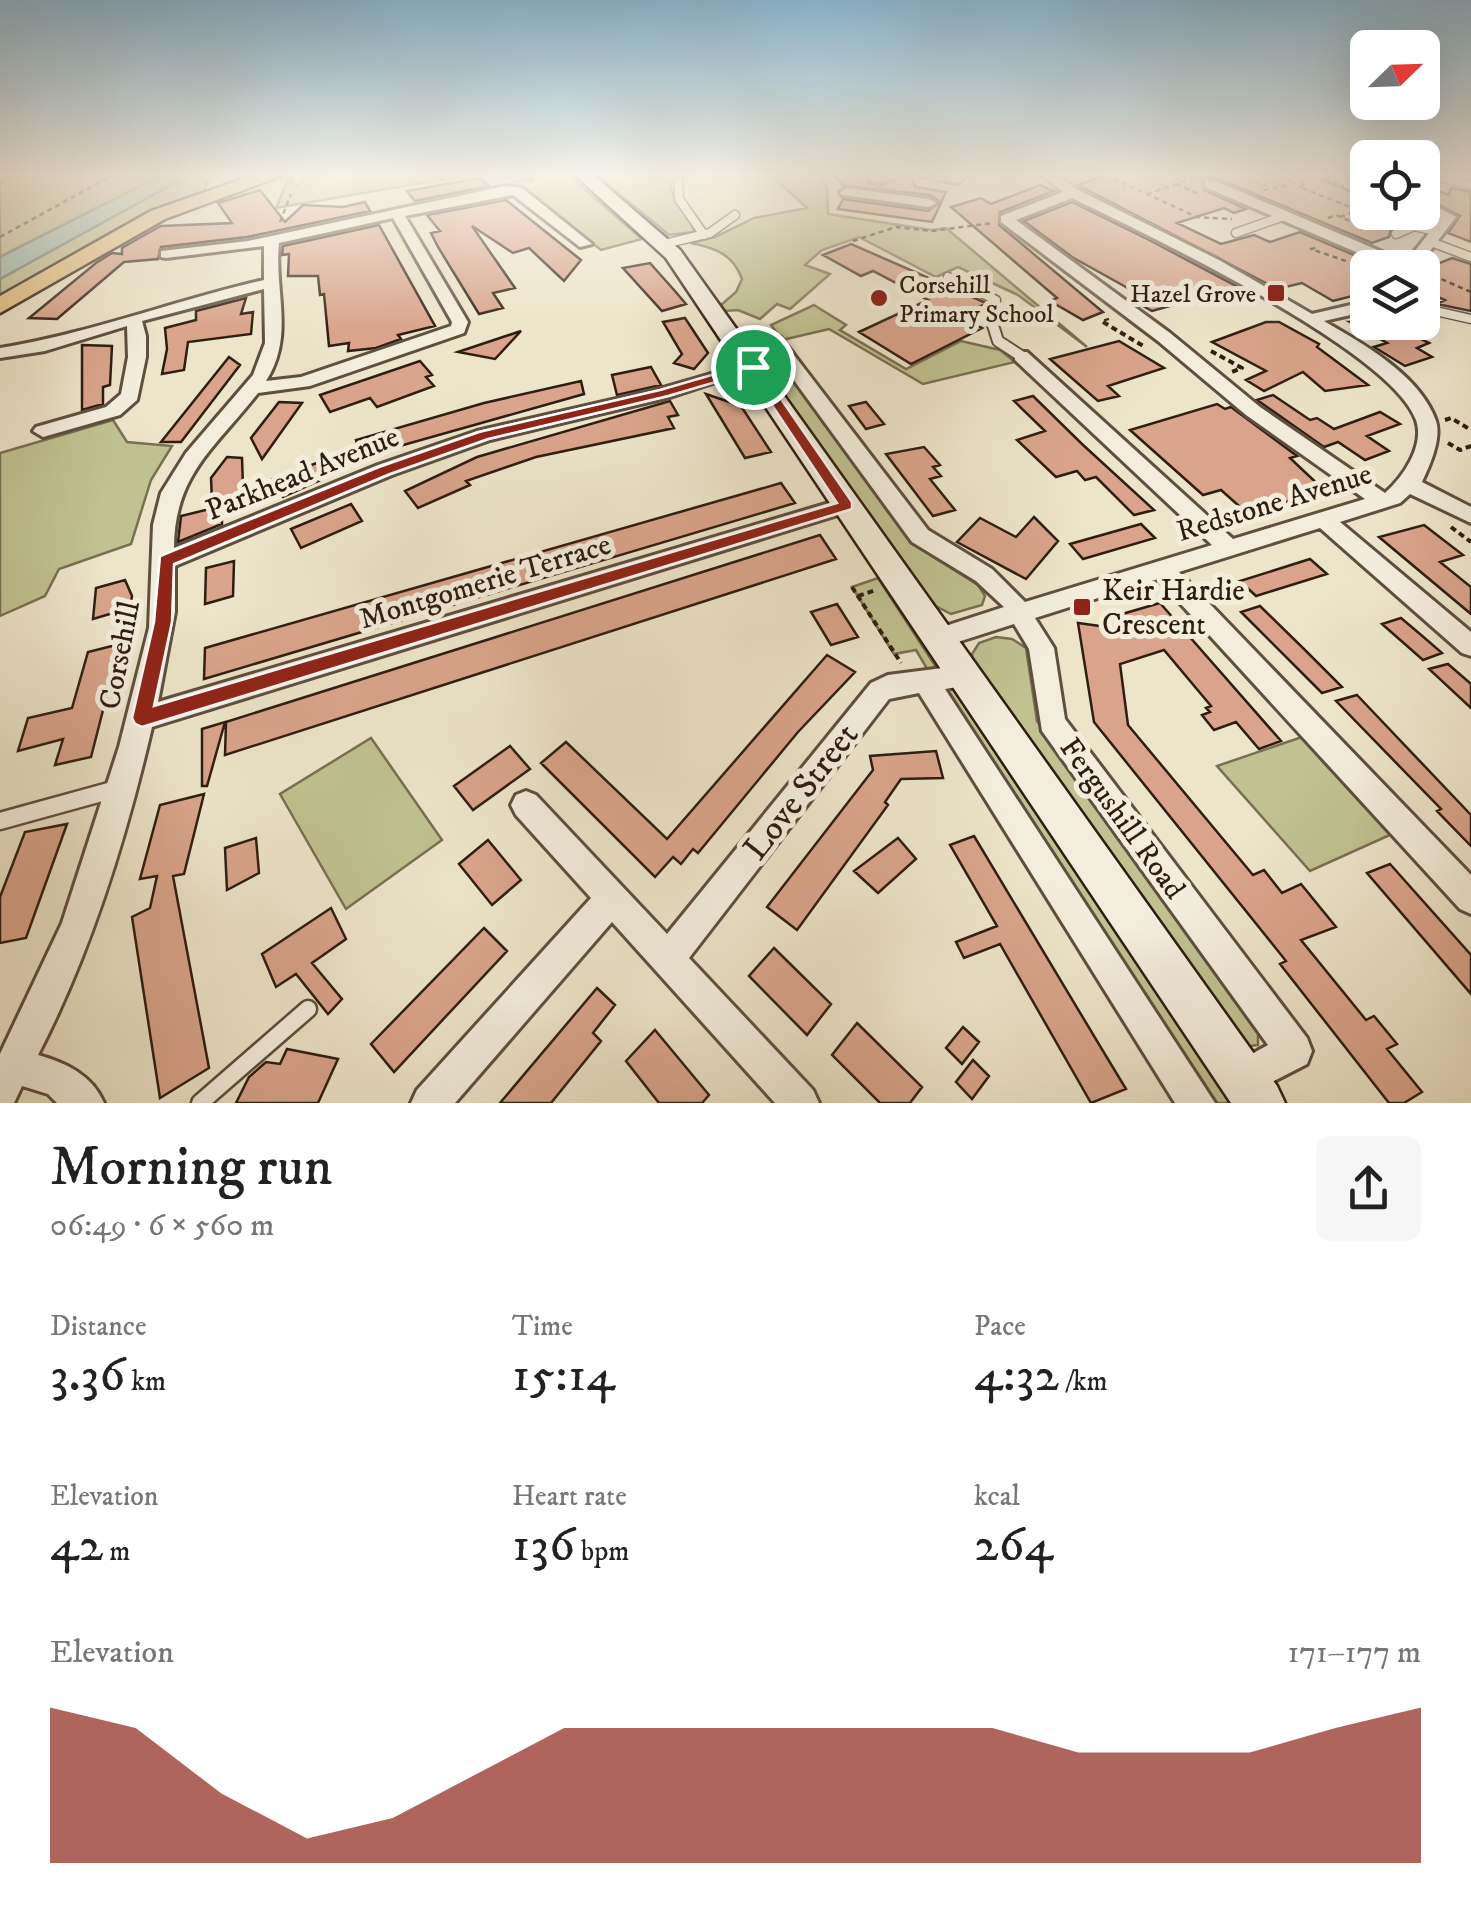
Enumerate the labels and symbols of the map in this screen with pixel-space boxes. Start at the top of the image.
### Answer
north arrow [1350,30,1440,120]
place label: Corsehill Primary School [899,270,1054,330]
place label: Hazel Grove [1130,279,1256,310]
marker: Hazel Grove [1265,282,1287,304]
marker: Corsehill Primary School [868,287,890,309]
pin [711,325,796,410]
street label: Parkhead Avenue [201,419,404,530]
street label: Redstone Avenue [1172,456,1377,551]
street label: Montgomerie Terrace [355,527,616,638]
place label: Keir Hardie Crescent [1102,573,1245,644]
marker: Keir Hardie Crescent [1071,596,1093,618]
street label: Corsehill [92,598,149,713]
street label: Love Street [734,715,869,870]
street label: Fergushill Road [1051,731,1193,907]

